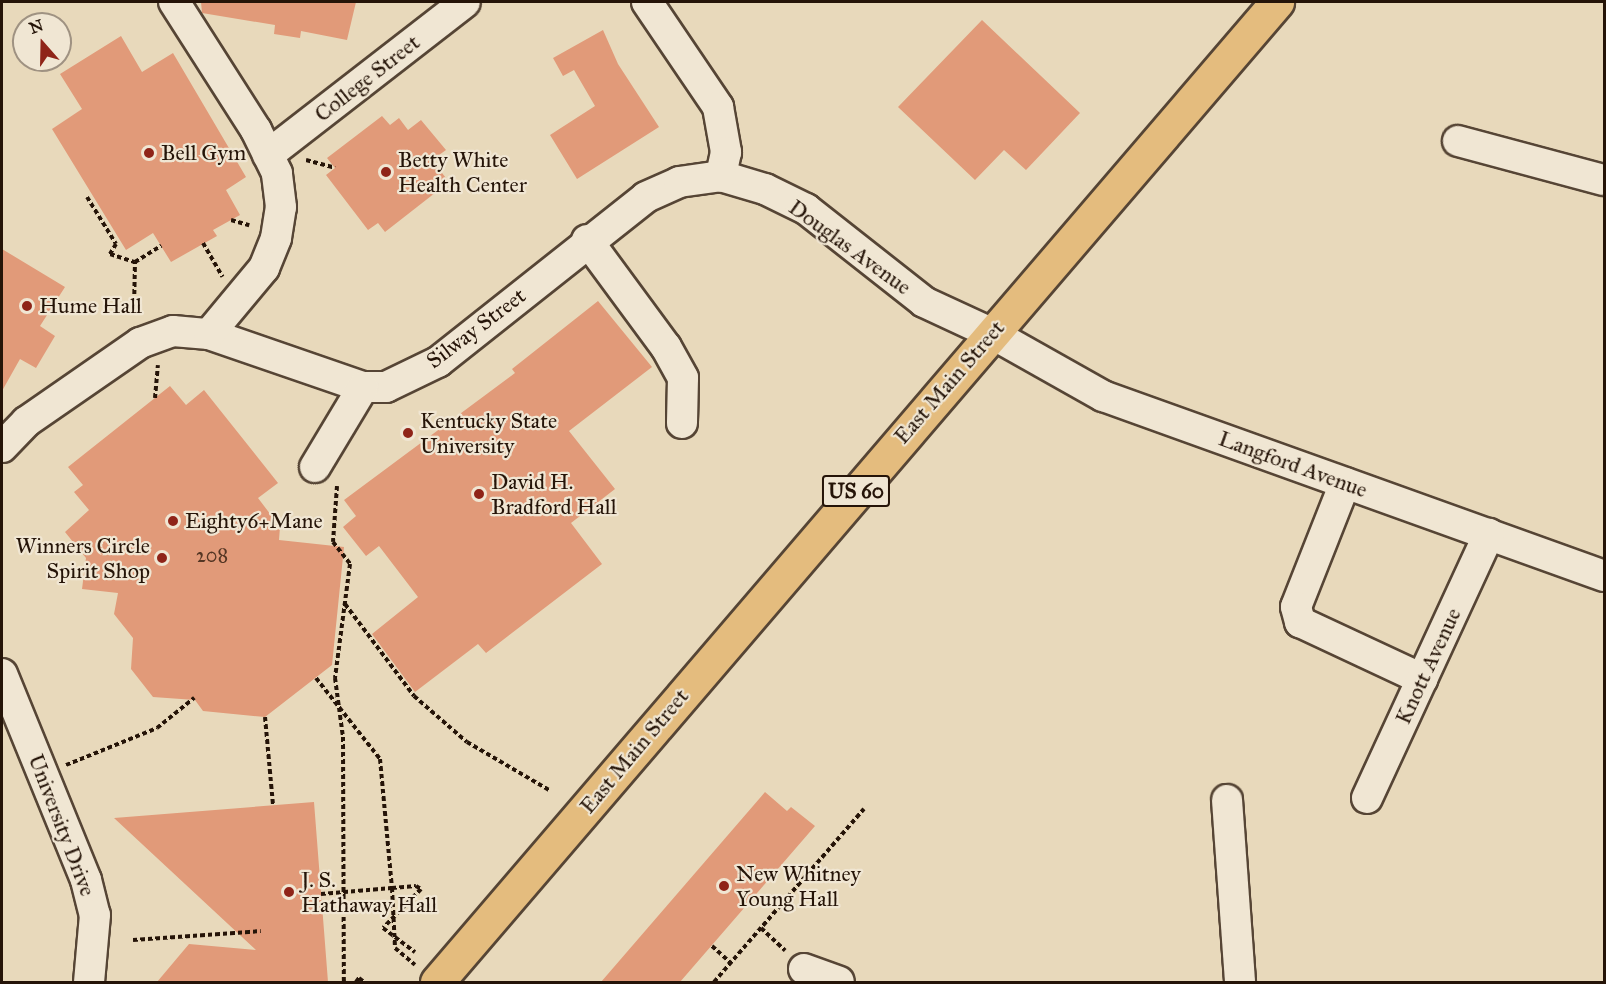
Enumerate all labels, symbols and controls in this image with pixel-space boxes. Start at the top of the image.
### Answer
north arrow [12,12,72,72]
text: N [27,15,46,38]
street label: College Street [309,29,425,127]
place label: Bell Gym [161,140,246,166]
marker: Bell Gym [142,146,156,160]
place label: Betty White Health Center [398,146,527,198]
marker: Betty White Health Center [379,165,393,179]
street label: Douglas Avenue [784,194,916,300]
street label: Silway Street [421,282,531,374]
place label: Hume Hall [39,293,142,319]
marker: Hume Hall [20,299,34,313]
street label: East Main Street [888,315,1010,449]
place label: Kentucky State University [420,407,557,458]
street label: Langford Avenue [1215,425,1371,503]
marker: Kentucky State University [401,426,415,440]
place label: David H. Bradford Hall [491,468,617,520]
road number: US 60 [822,473,890,509]
marker: David H. Bradford Hall [472,487,486,501]
place label: Eighty6+Mane [185,508,323,534]
marker: Eighty6+Mane [166,514,180,528]
place label: Winners Circle Spirit Shop [16,532,150,584]
house number: 208 [196,543,228,567]
marker: Winners Circle Spirit Shop [155,551,169,565]
street label: Knott Avenue [1390,604,1466,728]
street label: East Main Street [574,683,694,819]
street label: University Drive [23,750,101,900]
place label: New Whitney Young Hall [736,860,861,912]
place label: J. S. Hathaway Hall [301,866,437,918]
marker: New Whitney Young Hall [717,879,731,893]
marker: J. S. Hathaway Hall [282,885,296,899]

